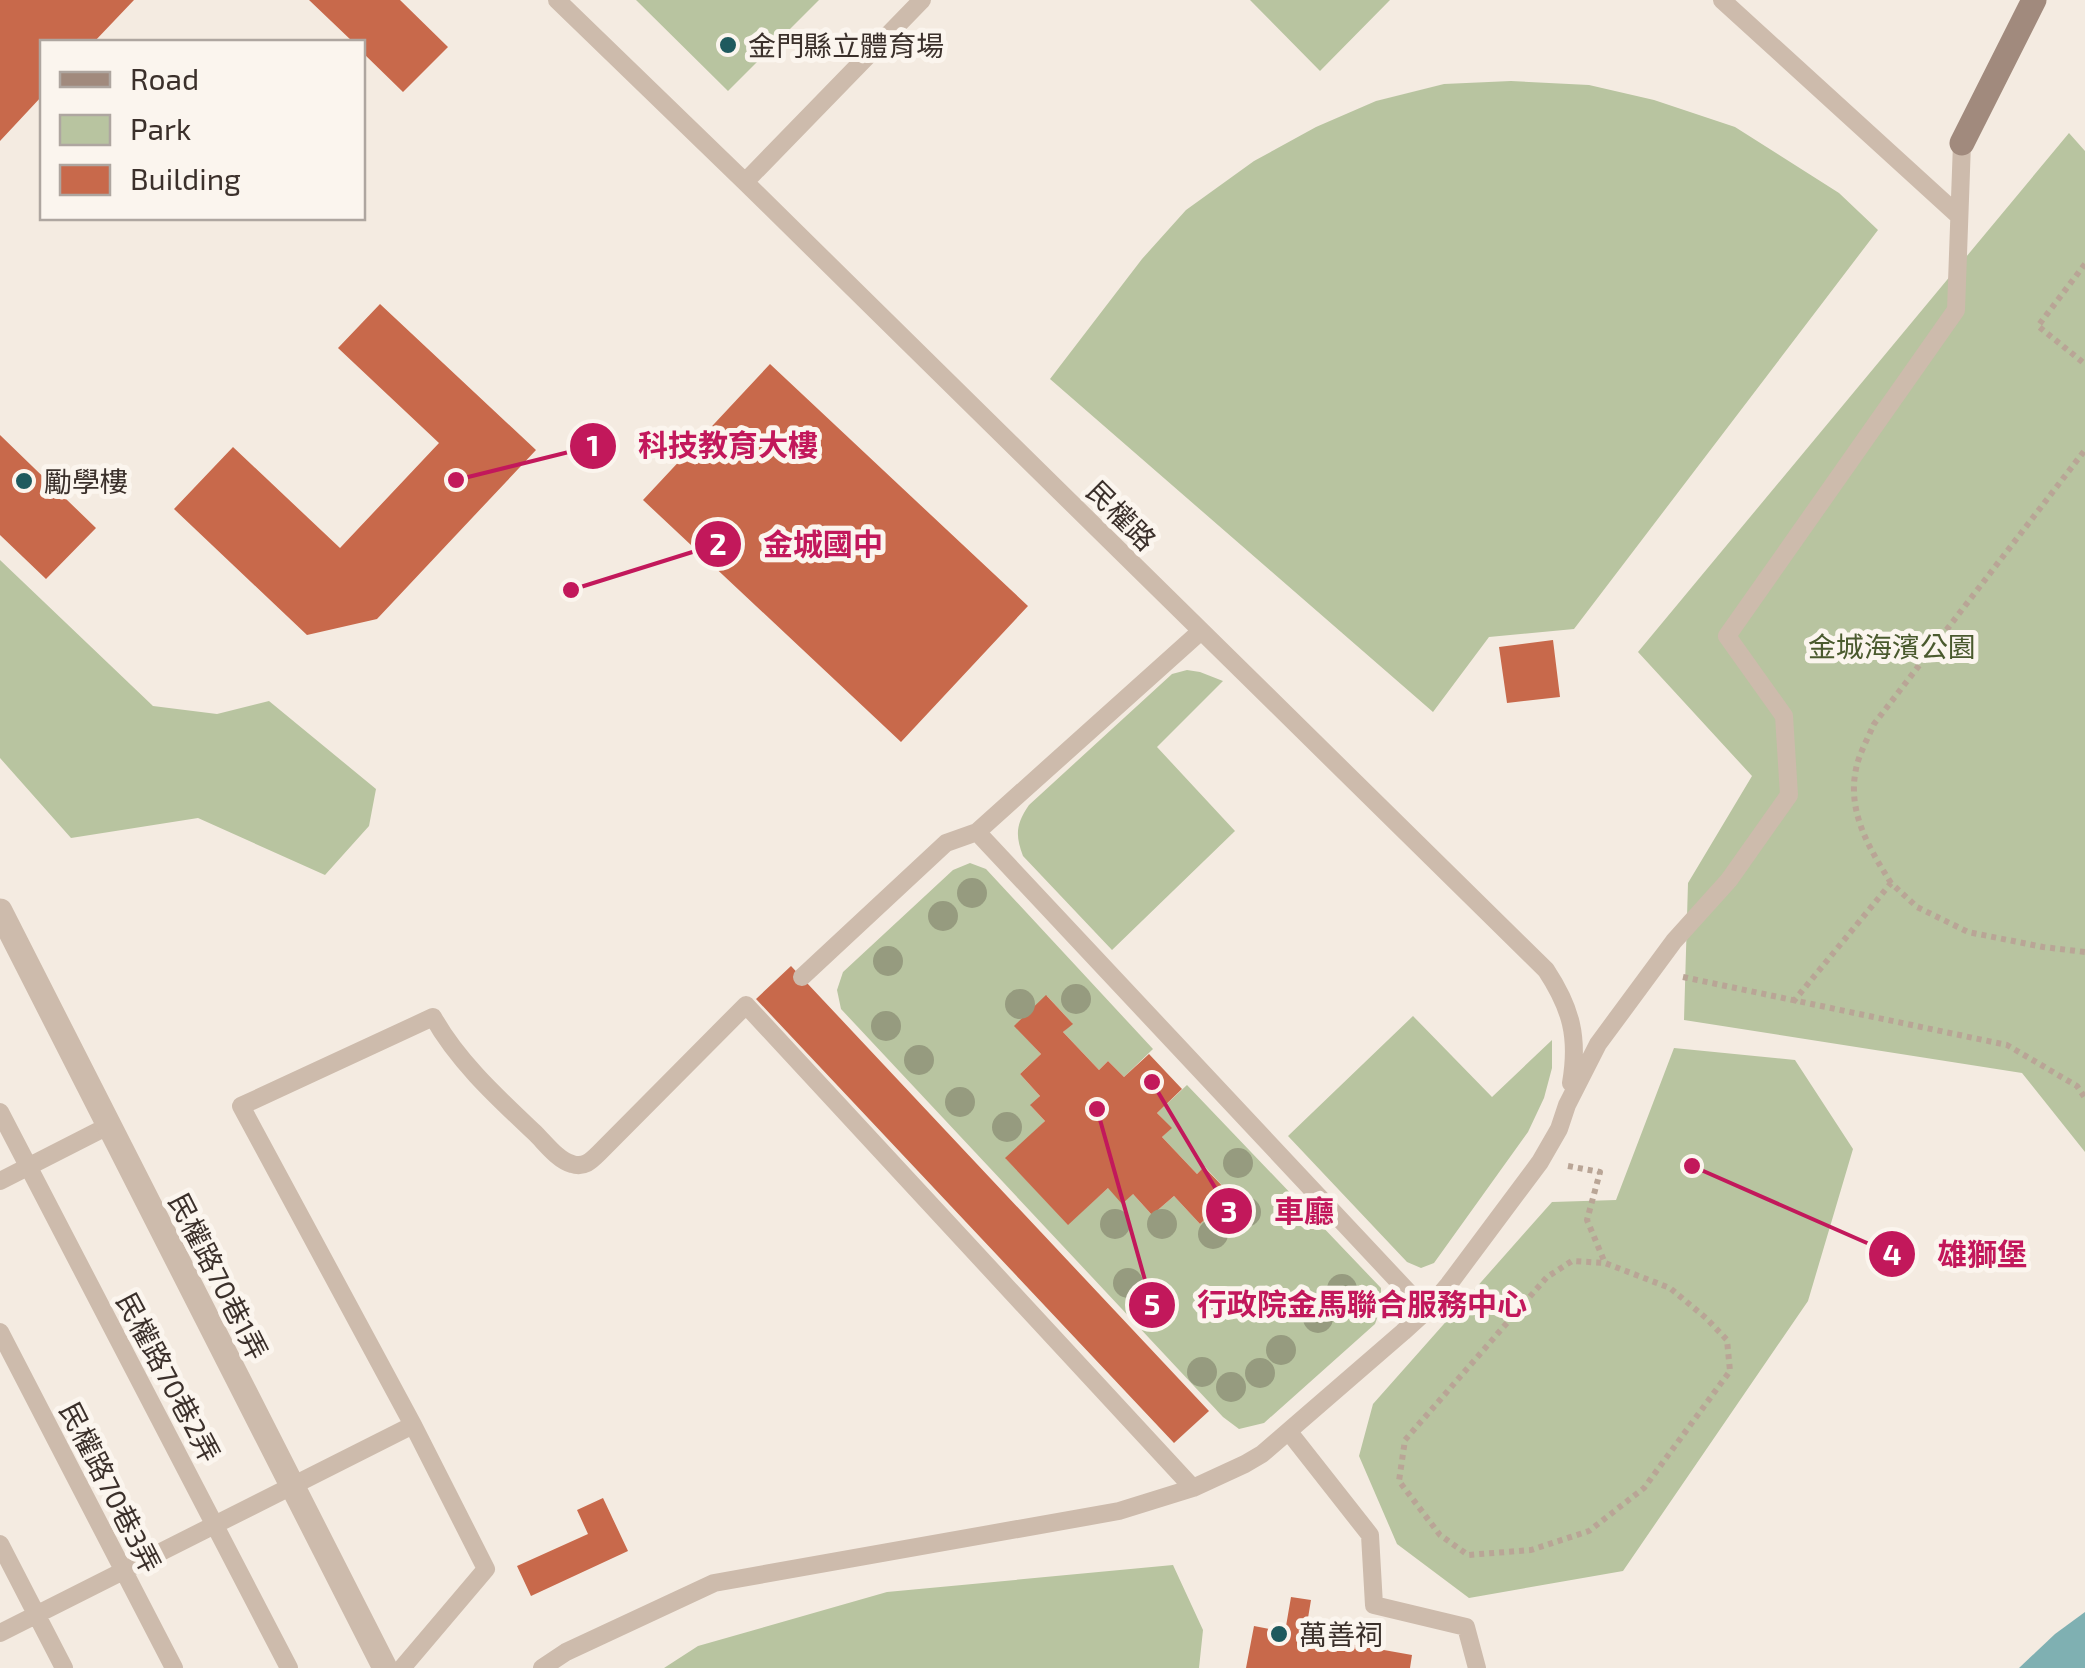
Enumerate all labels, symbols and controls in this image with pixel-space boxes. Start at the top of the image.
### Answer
place label: 金門縣立體育場 [748,28,944,62]
marker: 金門縣立體育場 [717,34,739,56]
legend [40,40,365,220]
text: Road [130,60,199,96]
text: Park [130,110,191,146]
text: Building [130,160,241,196]
callout: 科技教育大樓 [568,416,838,476]
text: 1 [587,426,599,462]
text: 科技教育大樓 [638,426,818,462]
place label: 勵學樓 [44,464,128,498]
marker: 勵學樓 [13,470,35,492]
street label: 民權路 [1080,473,1164,557]
callout: 金城國中 [693,514,903,574]
text: 2 [709,525,727,561]
text: 金城國中 [763,525,883,561]
park label: 金城海濱公園 [1808,629,1976,663]
callout: 車廳 [1204,1181,1354,1241]
street label: 民權路70巷1弄 [162,1187,276,1365]
text: 3 [1220,1192,1238,1228]
text: 車廳 [1274,1192,1334,1228]
callout: 雄獅堡 [1867,1224,2047,1284]
text: 4 [1882,1235,1902,1271]
text: 雄獅堡 [1937,1235,2027,1271]
callout: 行政院金馬聯合服務中心 [1127,1275,1547,1335]
text: 5 [1144,1285,1160,1321]
text: 行政院金馬聯合服務中心 [1197,1285,1527,1321]
street label: 民權路70巷2弄 [110,1286,228,1468]
street label: 民權路70巷3弄 [53,1396,169,1578]
place label: 萬善祠 [1299,1617,1383,1651]
marker: 萬善祠 [1268,1623,1290,1645]

